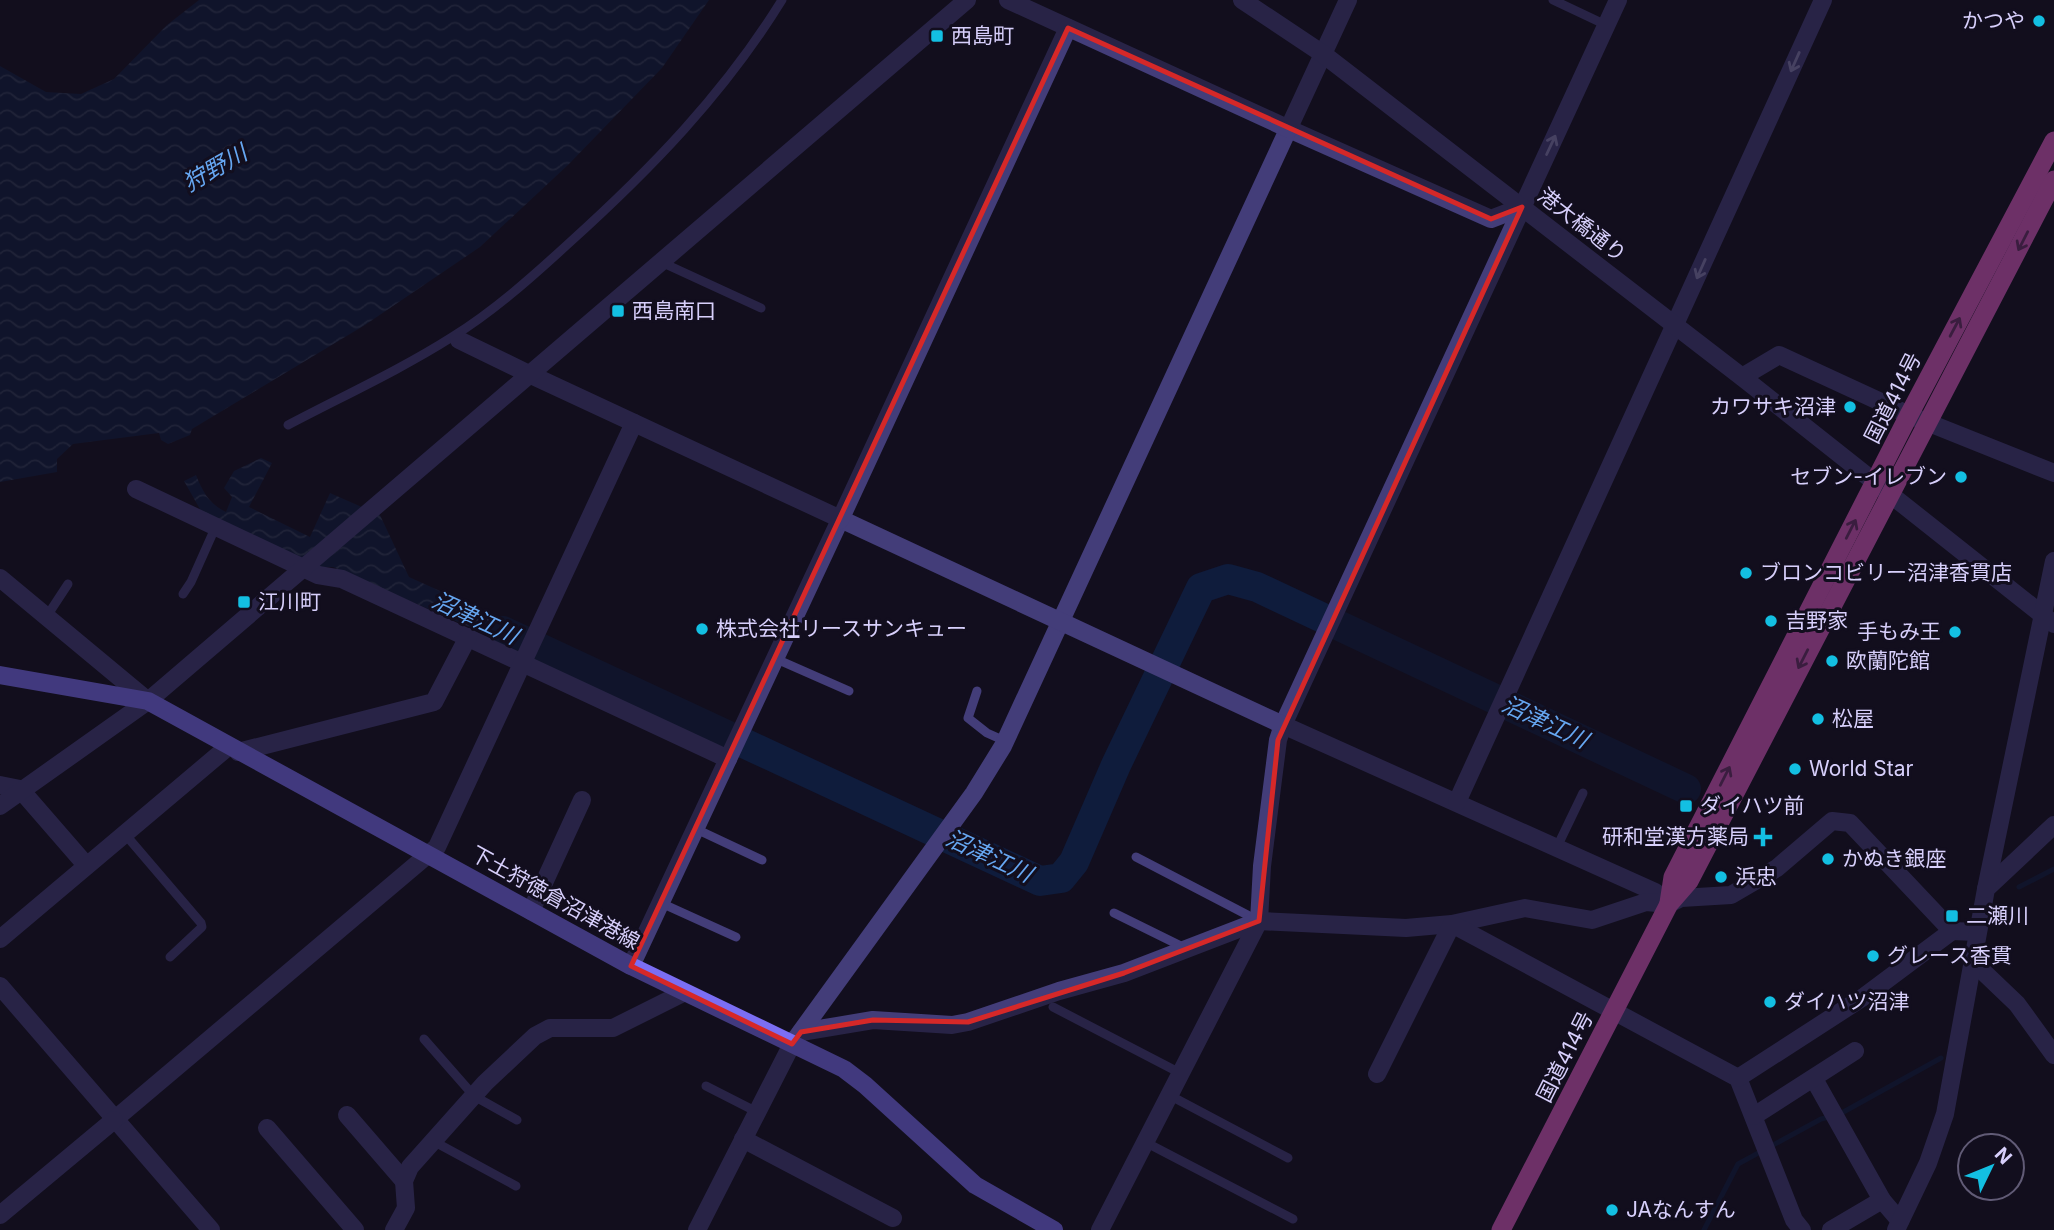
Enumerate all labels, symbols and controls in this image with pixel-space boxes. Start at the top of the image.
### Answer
place label: かつや [1962,8,2025,33]
marker: かつや [2031,13,2047,29]
place label: 西島町 [951,23,1014,48]
marker: 西島町 [929,28,945,44]
one-way arrow [1788,51,1801,72]
one-way arrow [1544,135,1558,156]
water label: 狩野川 [178,137,254,197]
street label: 港大橋通り [1533,182,1631,267]
one-way arrow [2015,230,2029,251]
one-way arrow [1694,258,1707,280]
place label: 西島南口 [632,298,716,323]
marker: 西島南口 [610,303,626,319]
one-way arrow [1949,318,1963,338]
street label: 国道414号 [1859,348,1926,447]
place label: カワサキ沼津 [1710,394,1836,419]
marker: カワサキ沼津 [1842,399,1858,415]
place label: セブン-イレブン [1790,464,1947,489]
marker: セブン-イレブン [1953,469,1969,485]
one-way arrow [1844,519,1858,540]
place label: ブロンコビリー沼津香貫店 [1760,560,2012,585]
marker: ブロンコビリー沼津香貫店 [1738,565,1754,581]
water label: 沼津江川 [427,586,525,651]
place label: 江川町 [258,589,321,614]
marker: 江川町 [236,594,252,610]
place label: 吉野家 [1785,608,1848,633]
marker: 吉野家 [1763,613,1779,629]
place label: 株式会社リースサンキュー [716,616,967,641]
place label: 手もみ王 [1857,619,1941,644]
marker: 株式会社リースサンキュー [694,621,710,637]
marker: 手もみ王 [1947,624,1963,640]
one-way arrow [1796,648,1810,669]
place label: 欧蘭陀館 [1846,648,1930,673]
marker: 欧蘭陀館 [1824,653,1840,669]
water label: 沼津江川 [1497,690,1595,755]
place label: 松屋 [1832,706,1874,731]
marker: 松屋 [1810,711,1826,727]
place label: World Star [1809,756,1914,781]
marker: World Star [1787,761,1803,777]
one-way arrow [1718,766,1732,786]
place label: ダイハツ前 [1700,793,1805,818]
marker: ダイハツ前 [1678,798,1694,814]
water label: 沼津江川 [941,824,1039,889]
place label: 研和堂漢方薬局 [1602,824,1749,849]
marker: 研和堂漢方薬局 [1755,829,1771,845]
street label: 下土狩徳倉沼津港線 [467,841,644,954]
place label: かぬき銀座 [1842,846,1947,871]
marker: かぬき銀座 [1820,851,1836,867]
place label: 浜忠 [1735,864,1777,889]
marker: 浜忠 [1713,869,1729,885]
place label: 二瀬川 [1966,903,2029,928]
marker: 二瀬川 [1944,908,1960,924]
place label: グレース香貫 [1887,943,2012,968]
marker: グレース香貫 [1865,948,1881,964]
place label: ダイハツ沼津 [1784,989,1910,1014]
marker: ダイハツ沼津 [1762,994,1778,1010]
street label: 国道414号 [1531,1007,1598,1106]
north arrow [1956,1132,2026,1202]
text: N [1990,1143,2016,1169]
place label: JAなんすん [1626,1197,1736,1222]
marker: JAなんすん [1604,1202,1620,1218]

